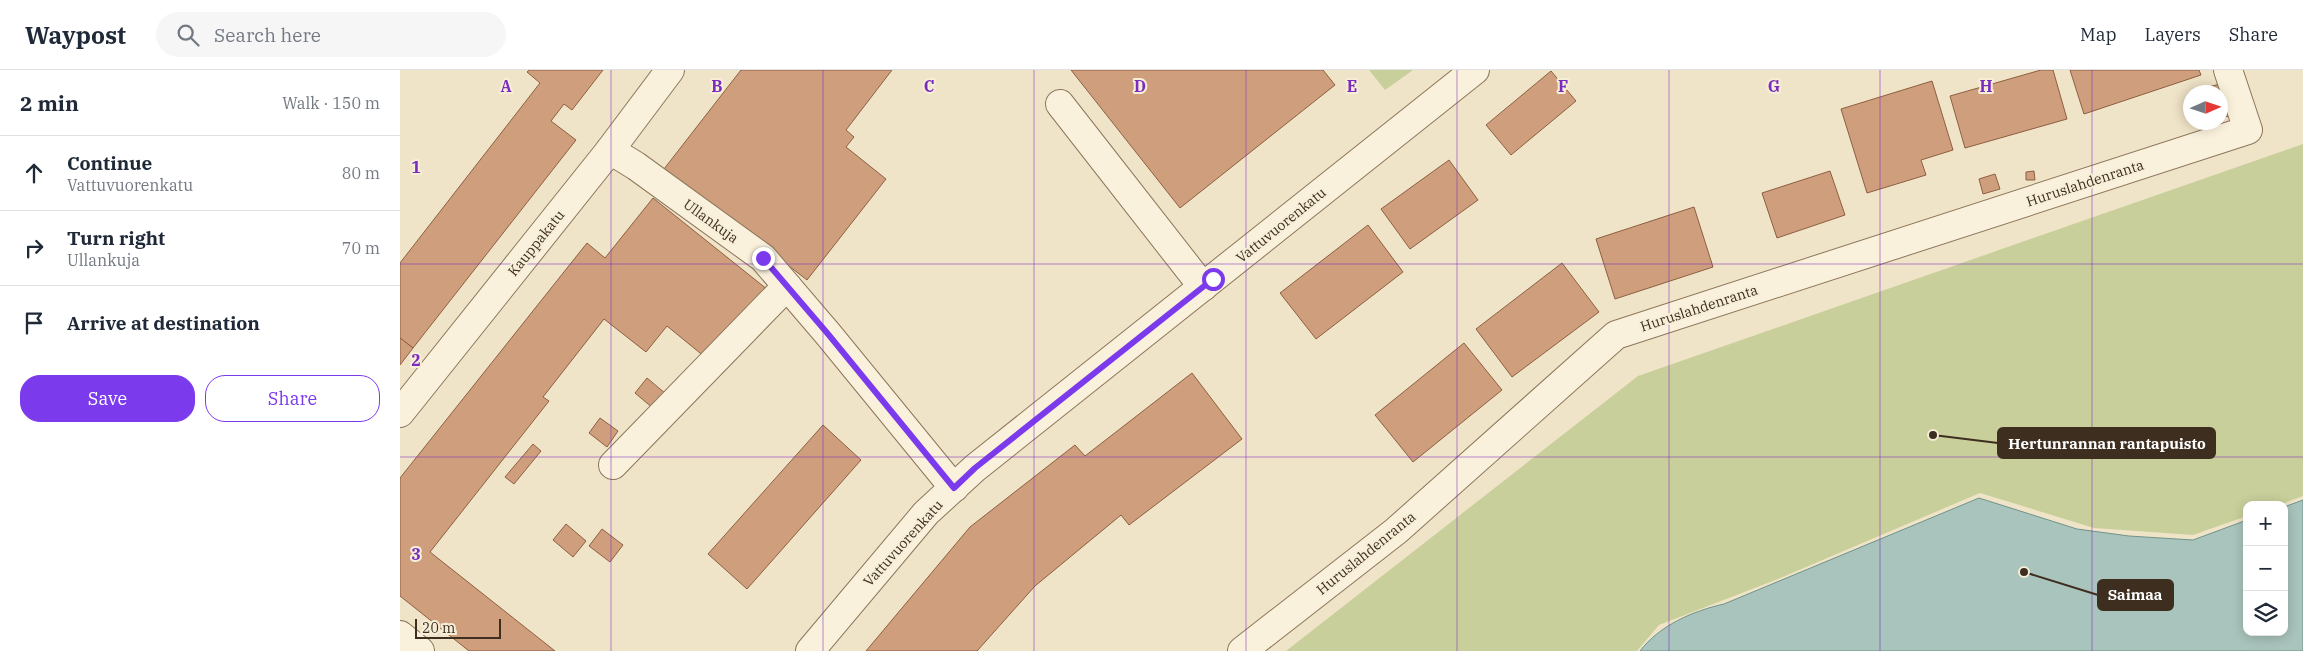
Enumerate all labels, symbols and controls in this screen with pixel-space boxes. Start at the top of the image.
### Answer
search box [156,12,506,57]
text: Waypost [25,19,126,51]
icon: search [174,21,202,49]
text: Search here [214,23,321,47]
text: Map [2080,23,2117,46]
text: Layers [2145,23,2201,46]
text: Share [2229,23,2278,46]
text: A [500,76,512,96]
text: B [711,76,723,96]
text: C [924,76,934,96]
text: D [1134,76,1146,96]
text: E [1347,76,1357,96]
text: F [1558,76,1568,96]
text: G [1768,76,1780,96]
text: H [1980,76,1993,96]
north arrow [2183,85,2228,130]
text: 2 min [20,89,79,117]
text: Walk · 150 m [282,93,380,113]
text: Continue [67,151,152,175]
street label: Huruslahdenranta [2024,155,2146,211]
text: 1 [411,157,421,177]
icon: ahead [20,159,48,187]
text: 80 m [342,163,380,183]
text: Vattuvuorenkatu [67,175,193,195]
street label: Vattuvuorenkatu [1232,183,1330,267]
street label: Ullankuja [680,195,742,247]
street label: Kauppakatu [504,206,568,280]
text: Turn right [67,226,165,250]
icon: right [20,234,48,262]
text: 70 m [342,238,380,258]
route end [752,247,775,270]
text: Ullankuja [67,250,140,270]
route start [1202,268,1225,291]
street label: Huruslahdenranta [1638,280,1760,336]
icon: arrive [20,309,48,337]
text: Arrive at destination [67,311,260,335]
text: 2 [411,350,421,370]
button: Save [20,375,195,422]
button: Share [205,375,380,422]
callout: Hertunrannan rantapuisto [1998,428,2215,458]
text: Hertunrannan rantapuisto [2008,434,2206,453]
street label: Vattuvuorenkatu [859,496,947,590]
map controls [2243,501,2288,636]
button: + [2243,501,2288,546]
street label: Huruslahdenranta [1313,507,1420,599]
text: 3 [411,544,421,564]
button: − [2243,546,2288,591]
callout: Saimaa [2098,580,2173,610]
text: Saimaa [2108,585,2163,604]
button: layers [2243,591,2288,636]
scale bar [415,616,501,639]
text: 20 m [422,619,455,637]

